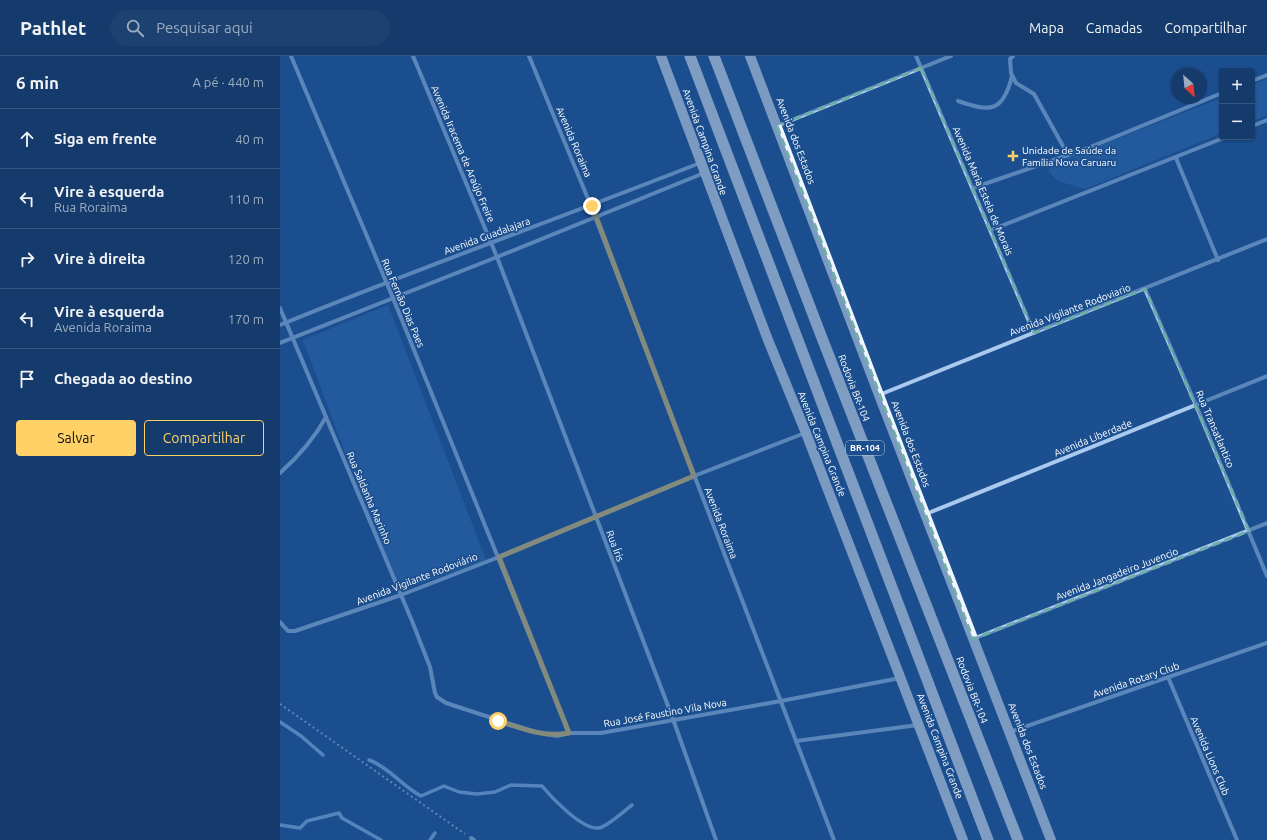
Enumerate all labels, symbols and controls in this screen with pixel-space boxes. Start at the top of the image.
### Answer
search box [110,10,390,46]
text: Pathlet [20,17,86,39]
icon: search [124,17,146,39]
text: Pesquisar aqui [156,19,253,36]
text: Mapa [1029,20,1064,36]
text: Camadas [1086,20,1142,36]
text: Compartilhar [1164,20,1247,36]
north arrow [1171,68,1207,104]
map controls [1219,68,1255,140]
button: + [1219,68,1255,104]
text: 6 min [16,73,59,92]
text: A pé · 440 m [192,75,264,89]
street label: Avenida Iracema de Araújo Freire [429,84,497,224]
street label: Avenida Campina Grande [681,87,729,197]
street label: Avenida dos Estados [774,96,818,186]
button: − [1219,104,1255,140]
street label: Avenida Roraima [554,105,594,179]
street label: Avenida Maria Estela de Morais [951,125,1015,257]
icon: ahead [16,128,38,150]
text: Siga em frente [54,130,157,147]
text: 40 m [235,132,264,146]
place label: Unidade de Saúde da Família Nova Caruaru [1022,145,1116,168]
marker: Unidade de Saúde da Família Nova Caruaru [1007,150,1019,162]
text: Vire à esquerda [54,183,164,200]
icon: left [16,188,38,210]
text: 110 m [228,192,264,206]
route end [583,197,601,215]
text: Rua Roraima [54,200,128,214]
street label: Avenida Guadalajara [442,215,532,257]
icon: right [16,248,38,270]
text: Vire à direita [54,250,146,267]
text: 120 m [228,252,264,266]
street label: Rua Fernão Dias Paes [379,257,427,349]
street label: Avenida Vigilante Rodoviario [1008,282,1132,338]
text: Vire à esquerda [54,303,164,320]
icon: left [16,308,38,330]
text: 170 m [228,312,264,326]
text: Avenida Roraima [54,320,152,334]
street label: Rodovia BR-104 [836,353,872,423]
icon: arrive [16,368,38,390]
text: Chegada ao destino [54,370,193,387]
street label: Rua Transatlantico [1194,389,1236,469]
street label: Avenida Campina Grande [796,390,848,498]
street label: Avenida dos Estados [889,399,933,489]
street label: Avenida Liberdade [1052,417,1134,459]
button: Salvar [16,420,136,456]
button: Compartilhar [144,420,264,456]
road number: BR-104 [846,441,884,455]
street label: Rua Saldanha Marinho [344,450,394,546]
street label: Avenida Roraima [702,486,740,560]
street label: Rua Íris [604,528,627,563]
street label: Avenida Jangadeiro Juvencio [1054,545,1180,602]
street label: Avenida Vigilante Rodoviário [355,551,479,607]
street label: Rodovia BR-104 [954,655,990,725]
street label: Avenida Rotary Club [1091,660,1181,700]
street label: Avenida Campina Grande [915,692,965,800]
street label: Rua José Faustino Vila Nova [603,697,727,729]
street label: Avenida dos Estados [1006,701,1050,791]
route start [489,712,507,730]
street label: Avenida Lions Club [1188,715,1232,797]

